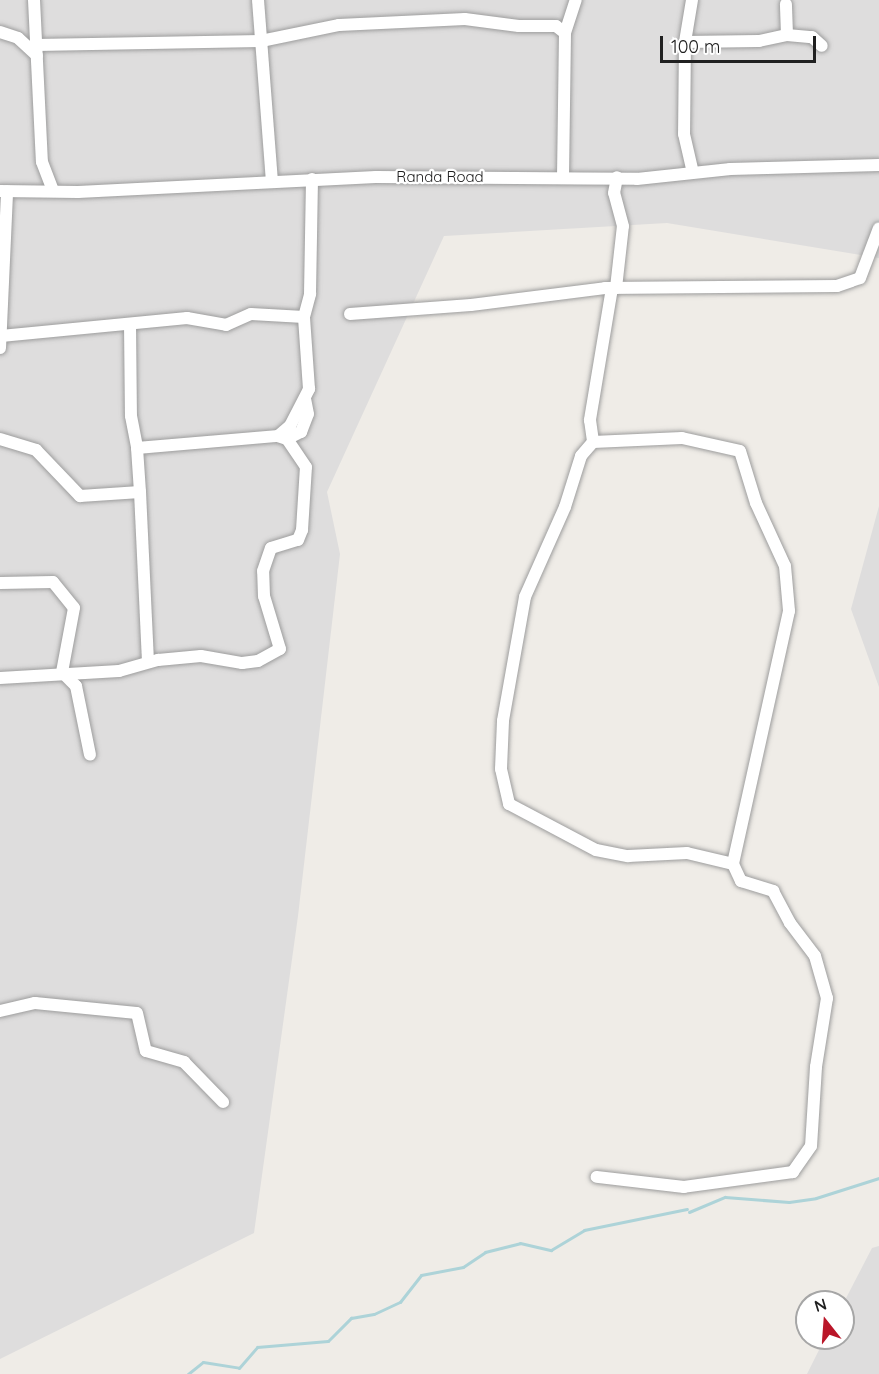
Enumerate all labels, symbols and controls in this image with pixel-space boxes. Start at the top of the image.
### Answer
scale bar [663,24,819,62]
text: 100 m [671,35,720,58]
street label: Randa Road [396,168,484,186]
north arrow [795,1290,855,1350]
text: N [812,1293,829,1316]

